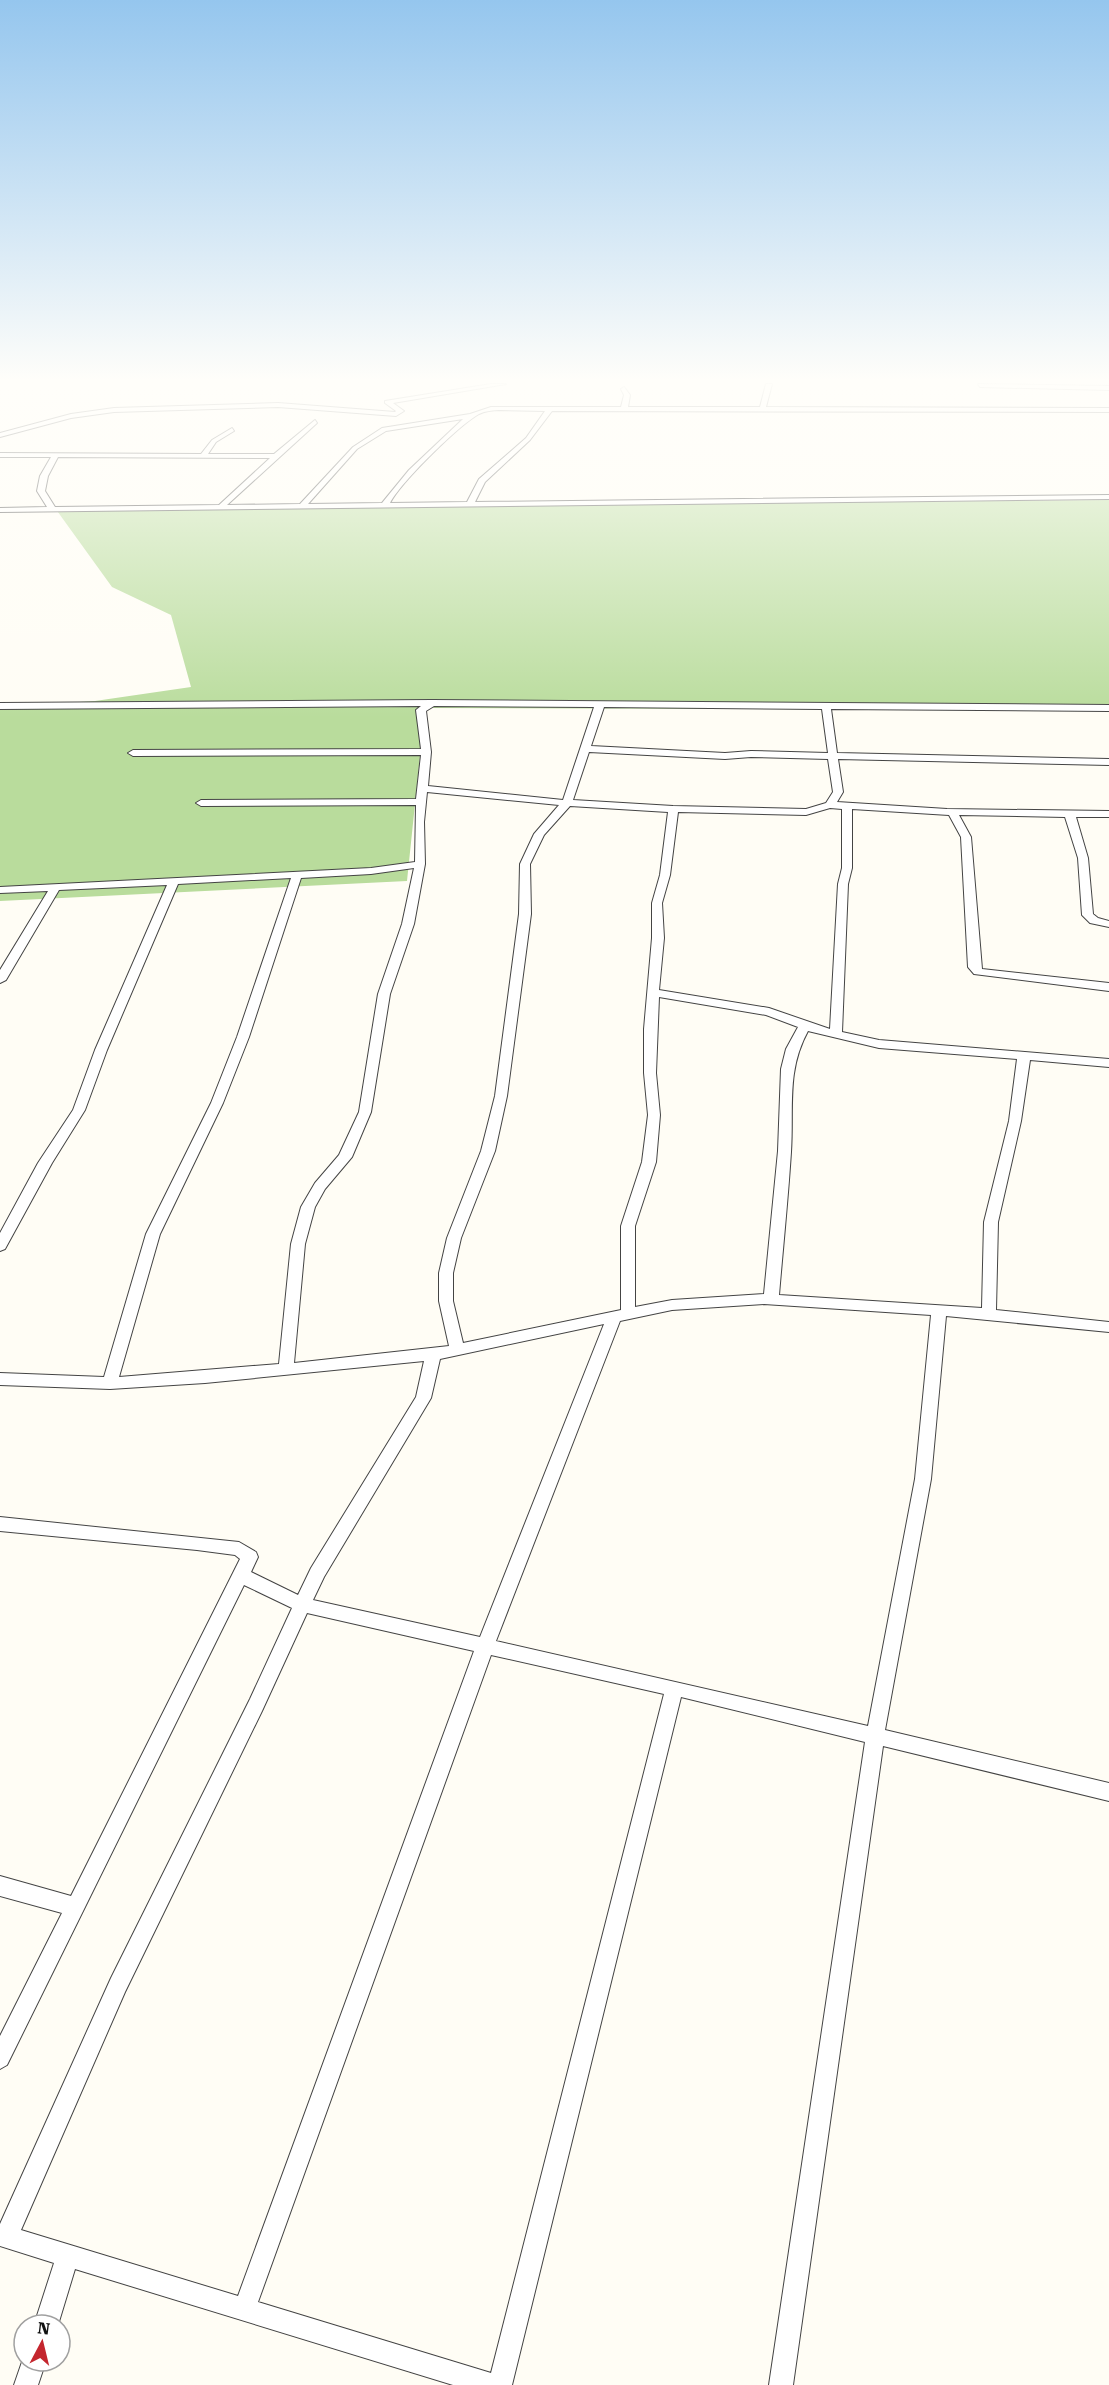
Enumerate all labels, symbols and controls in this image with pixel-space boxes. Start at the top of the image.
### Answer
north arrow [12,2313,72,2373]
text: N [36,2318,51,2339]

